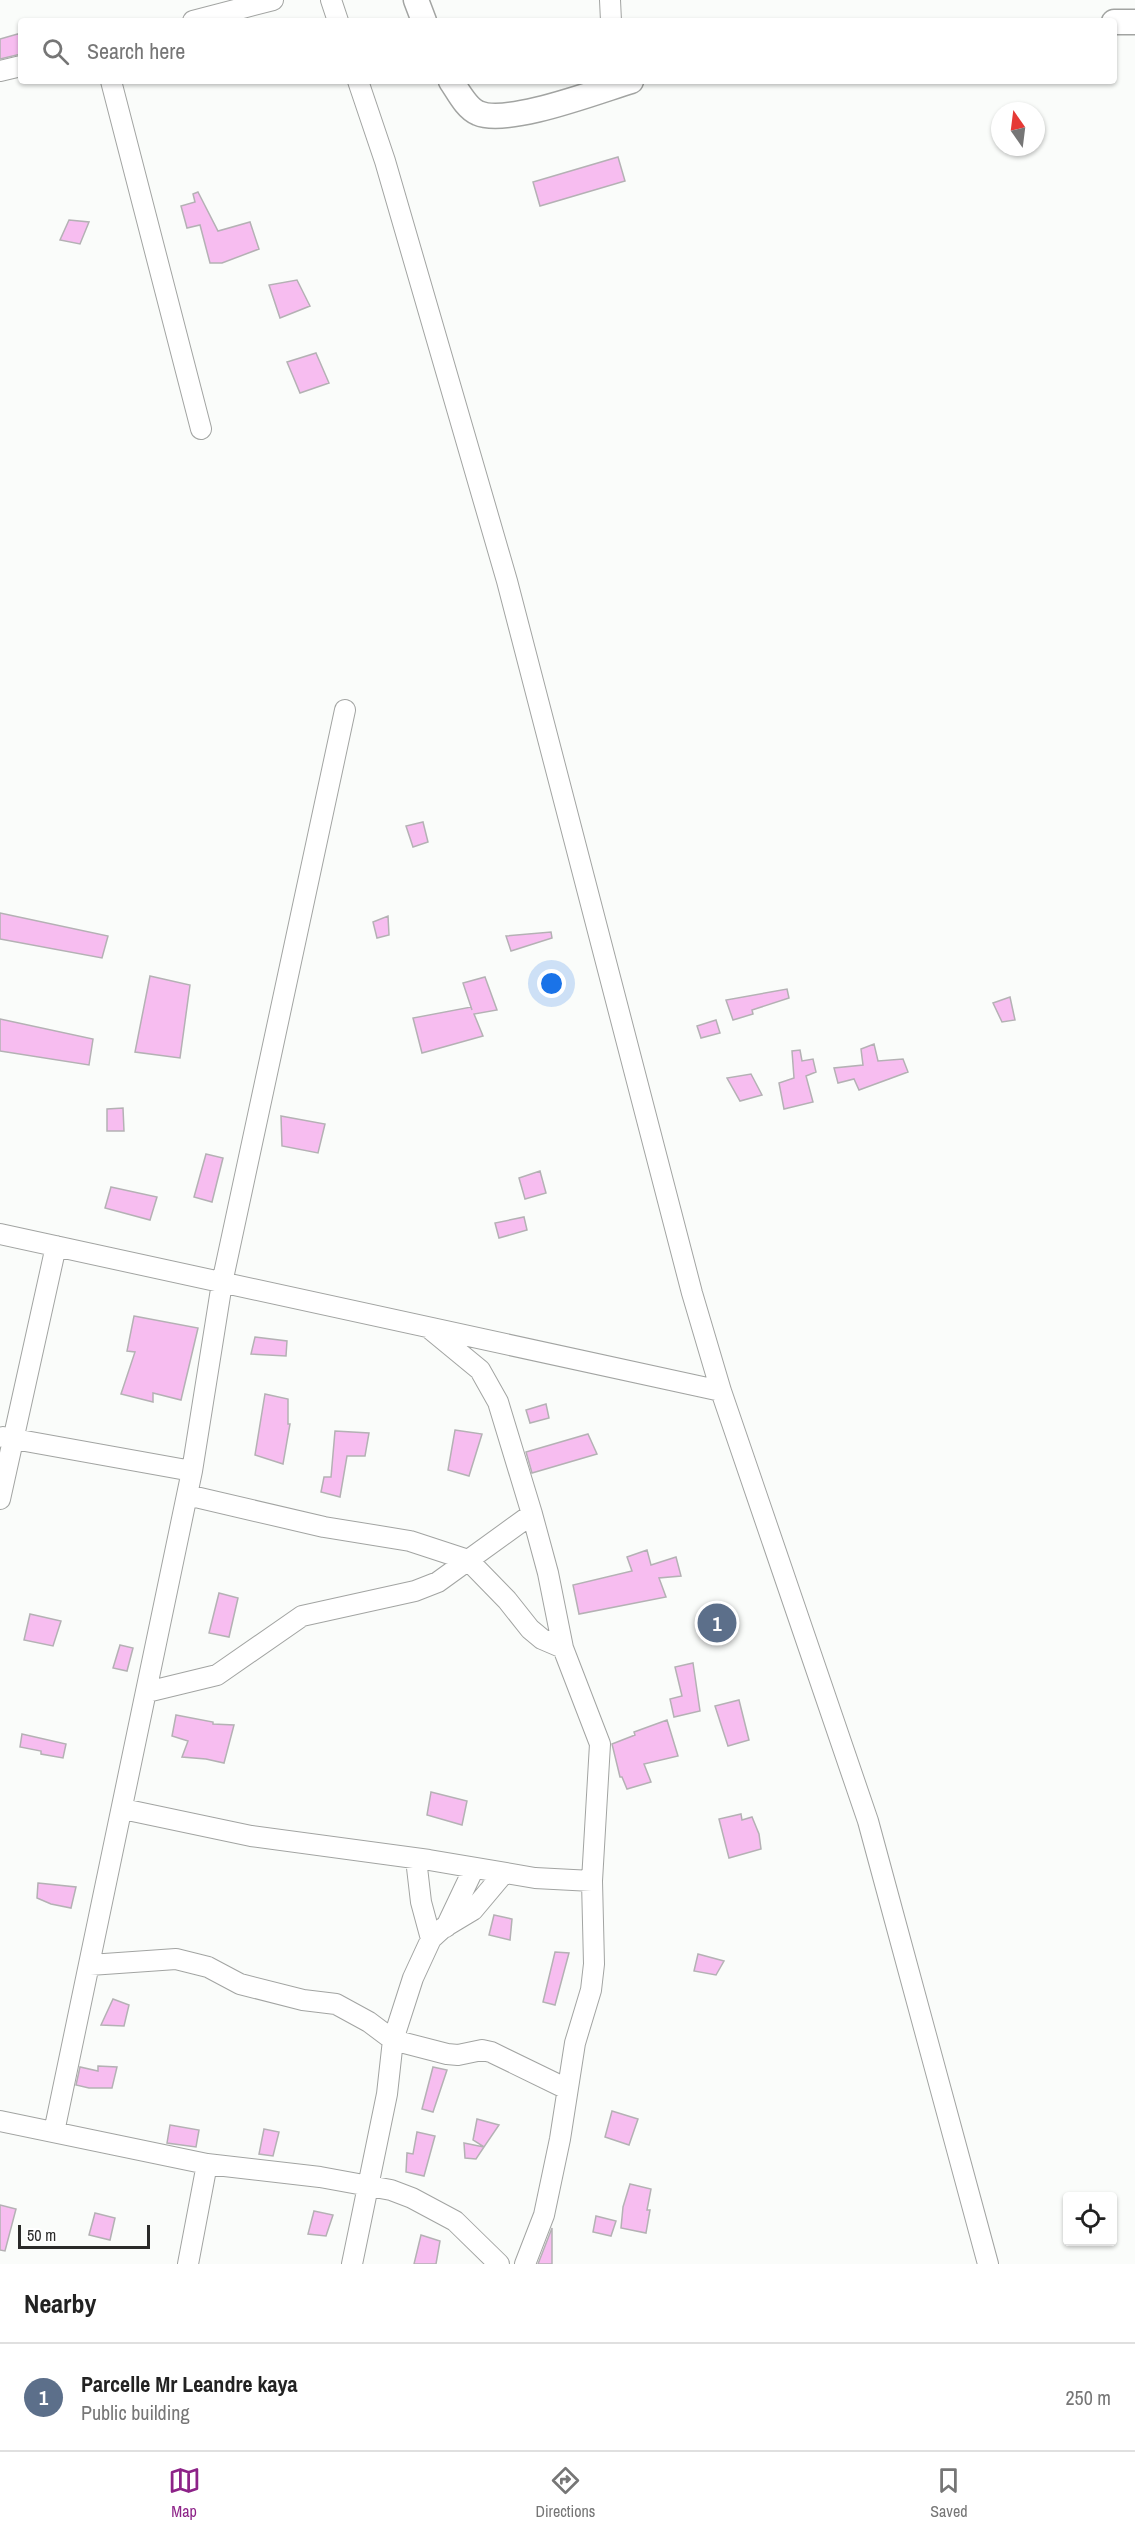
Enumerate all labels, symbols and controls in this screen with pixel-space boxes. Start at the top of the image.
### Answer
search box [18,18,1117,84]
icon: search [39,35,72,68]
text: Search here [87,36,185,66]
north arrow [991,102,1045,156]
your location [537,969,566,998]
pin: 1 [698,1600,736,1646]
map controls [1063,2192,1117,2246]
button: locate [1063,2192,1117,2246]
scale bar [18,2222,150,2250]
text: 50 m [27,2224,56,2246]
text: Nearby [24,2286,96,2321]
text: Parcelle Mr Leandre kaya [81,2369,298,2399]
text: 1 [39,2384,48,2411]
text: 250 m [1065,2384,1111,2411]
text: Public building [81,2399,190,2426]
tab: Map [168,2464,201,2522]
tab: Directions [536,2464,595,2522]
tab: Saved [930,2464,968,2522]

